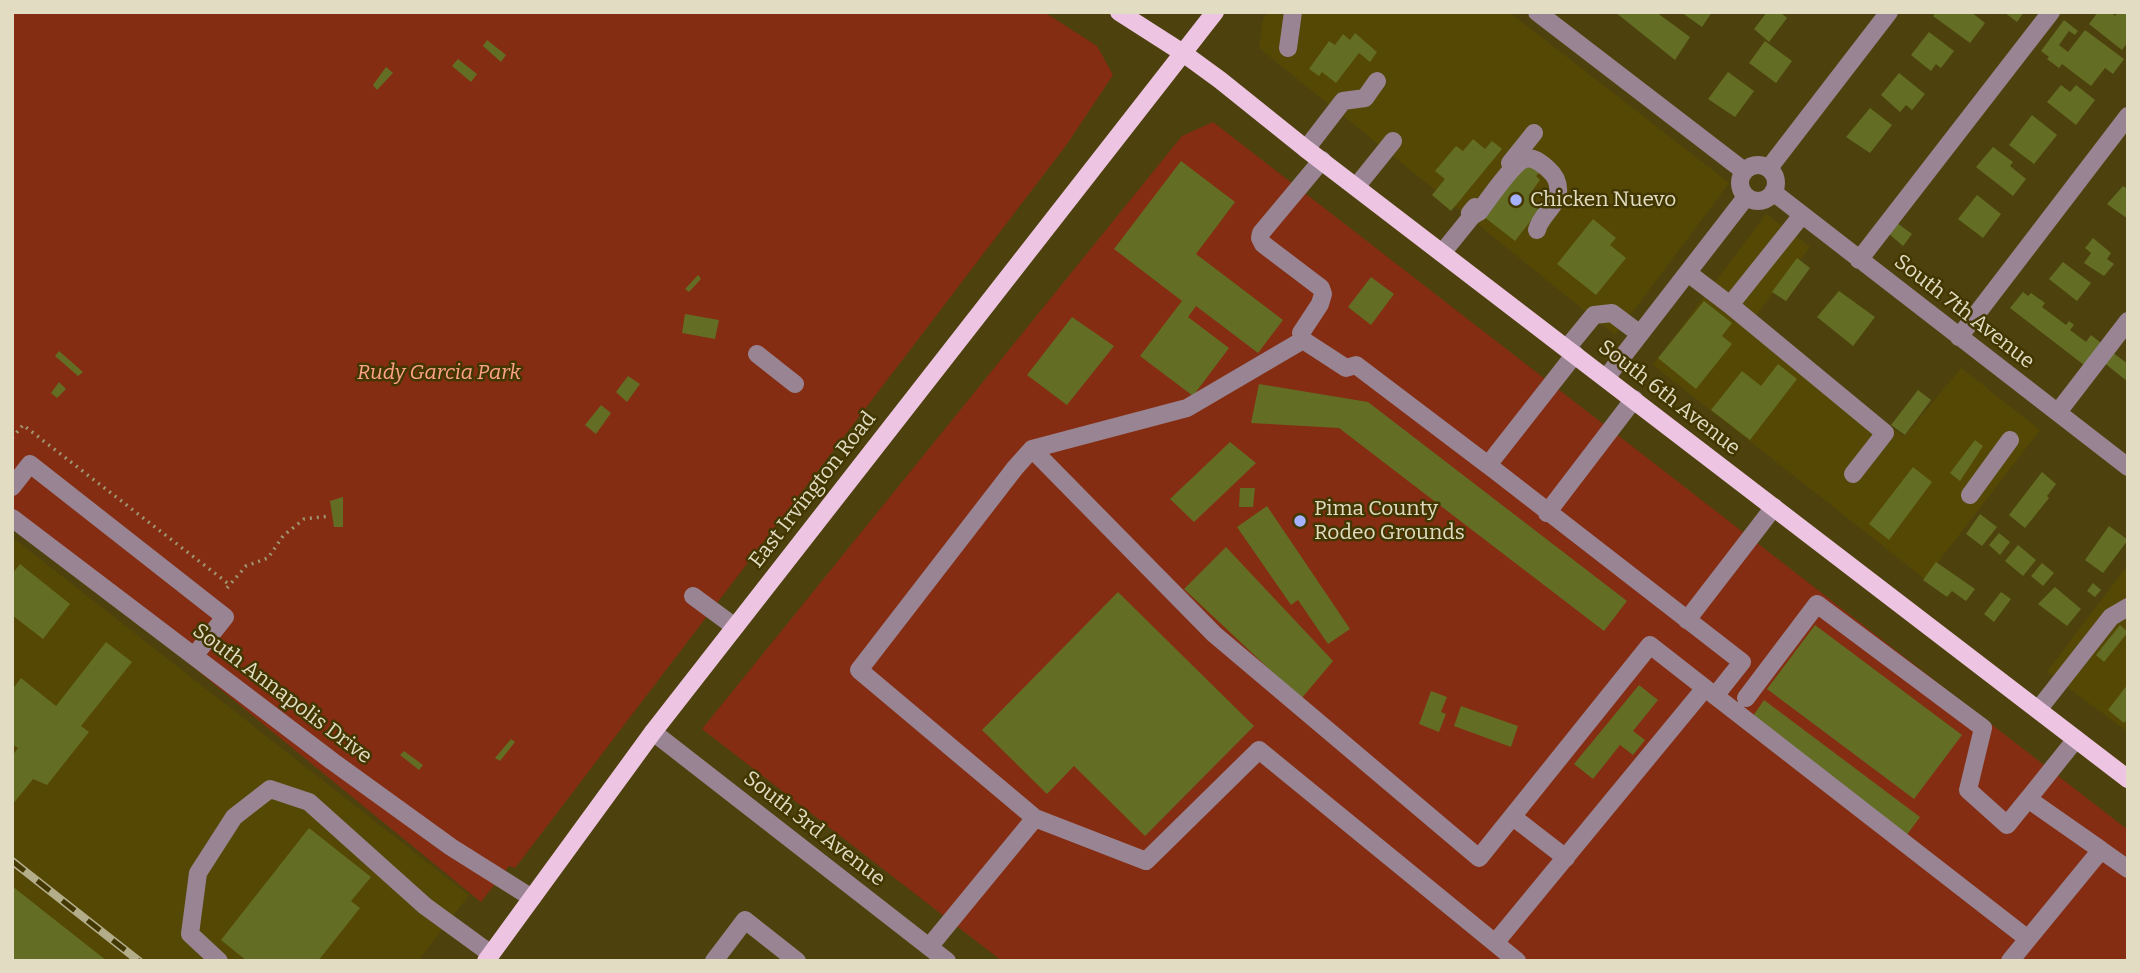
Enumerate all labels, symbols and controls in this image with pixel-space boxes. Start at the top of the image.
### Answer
place label: Chicken Nuevo [1530,187,1676,213]
marker: Chicken Nuevo [1508,192,1524,208]
street label: South 7th Avenue [1889,249,2039,375]
street label: South 6th Avenue [1593,335,1745,461]
park label: Rudy Garcia Park [357,360,521,386]
street label: East Irvington Road [744,407,882,573]
place label: Pima County Rodeo Grounds [1314,496,1465,546]
marker: Pima County Rodeo Grounds [1292,513,1308,529]
street label: South Annapolis Drive [188,618,376,770]
street label: South 3rd Avenue [738,766,890,892]

